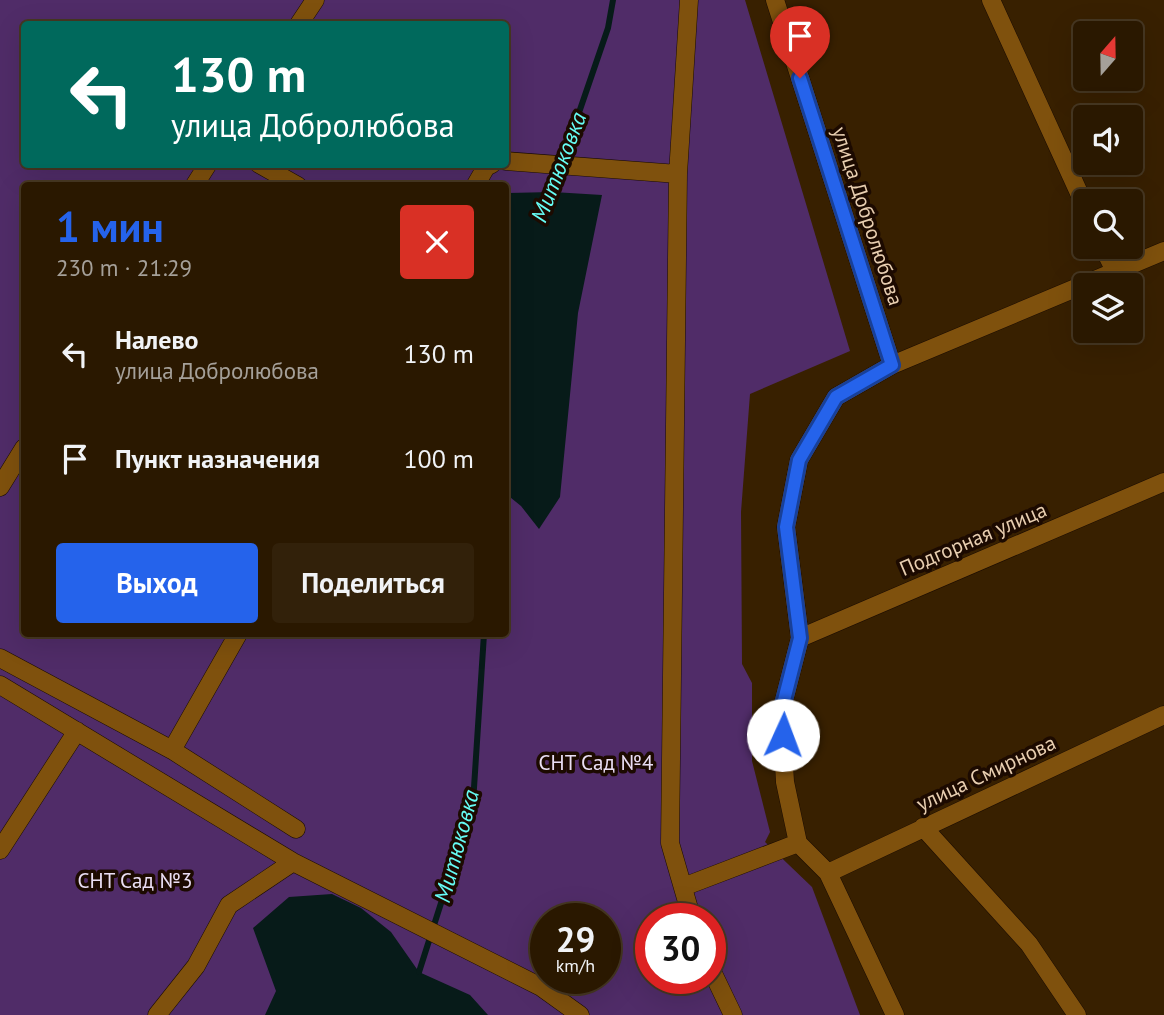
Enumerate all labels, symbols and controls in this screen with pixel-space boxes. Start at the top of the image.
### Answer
pin [770,6,830,78]
icon: arrive [781,17,819,55]
north arrow [1073,21,1143,91]
map controls [1073,21,1143,343]
text: 130 m [171,42,306,106]
icon: left [56,49,147,140]
text: улица Добролюбова [171,104,455,146]
button: sound [1073,105,1143,175]
water label: Митюковка [524,108,592,226]
street label: улица Добролюбова [826,123,910,309]
button: search [1073,189,1143,259]
text: 1 мин [56,199,164,254]
button: close [400,205,474,279]
text: 230 m · 21:29 [56,253,192,282]
button: layers [1073,273,1143,343]
text: Налево [115,323,199,356]
icon: left [56,335,94,373]
text: 130 m [403,337,474,370]
text: улица Добролюбова [115,356,319,385]
icon: arrive [56,440,94,478]
text: Пункт назначения [115,442,320,475]
text: 100 m [403,442,474,475]
street label: Подгорная улица [895,496,1051,582]
button: Выход [56,543,258,623]
button: Поделиться [272,543,474,623]
position arrow [746,698,820,772]
street label: улица Смирнова [912,729,1060,817]
park label: СНТ Сад №4 [539,749,653,776]
water label: Митюковка [427,786,485,906]
park label: СНТ Сад №3 [78,867,192,894]
speed limit sign: 30 [635,903,726,994]
text: 29 [556,916,595,962]
text: km/h [556,954,595,977]

